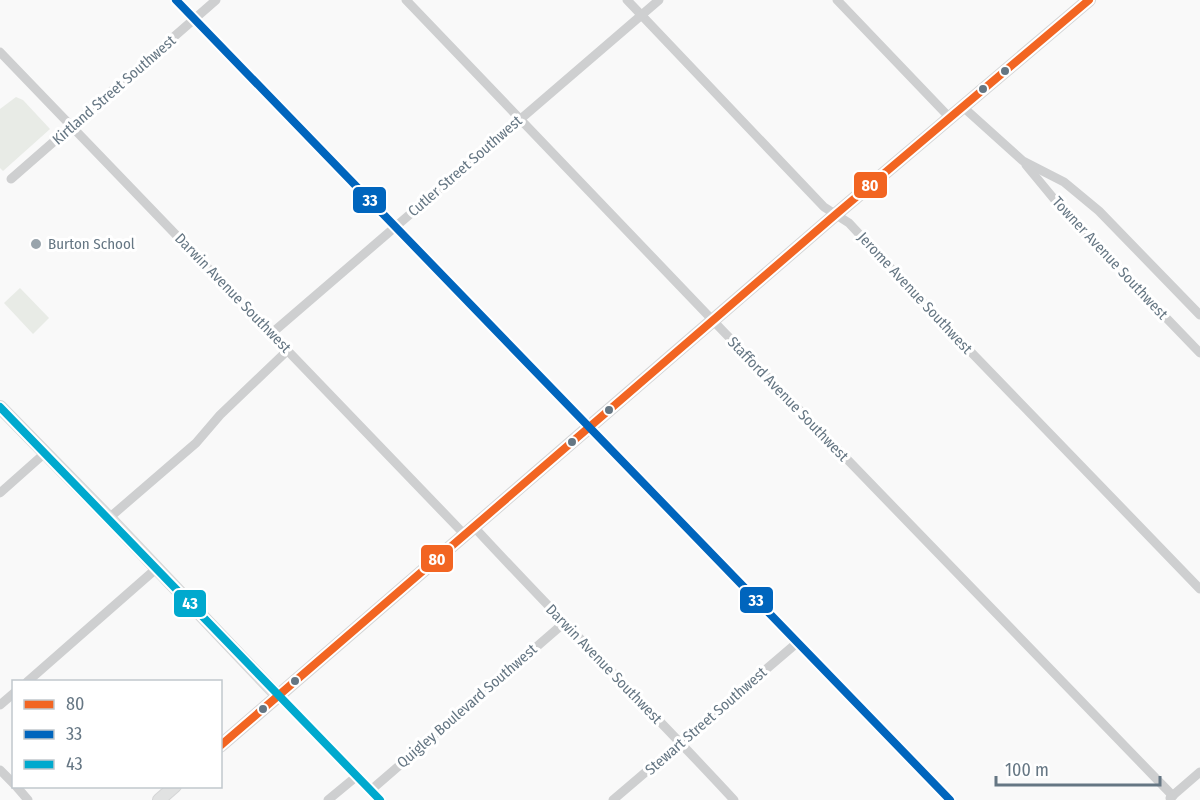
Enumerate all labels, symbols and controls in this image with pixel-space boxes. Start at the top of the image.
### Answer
street label: Kirtland Street Southwest [49,32,179,148]
unlabelled marker [999,65,1011,77]
unlabelled marker [977,83,989,95]
street label: Cutler Street Southwest [404,112,526,220]
line badge: 80 [853,171,888,199]
text: 80 [861,176,879,195]
line badge: 33 [352,186,387,214]
text: 33 [361,191,378,210]
street label: Towner Avenue Southwest [1049,193,1172,323]
street label: Jerome Avenue Southwest [854,228,976,358]
street label: Darwin Avenue Southwest [171,229,295,357]
place label: Burton School [48,235,135,253]
marker: Burton School [29,237,43,251]
street label: Stafford Avenue Southwest [724,333,852,465]
unlabelled marker [603,404,615,416]
unlabelled marker [566,436,578,448]
line badge: 80 [420,544,454,573]
text: 80 [428,550,446,569]
line badge: 33 [739,586,774,614]
line badge: 43 [173,589,207,618]
text: 33 [747,591,764,610]
text: 43 [182,594,198,613]
street label: Darwin Avenue Southwest [542,600,666,728]
street label: Quigley Boulevard Southwest [393,640,541,772]
street label: Stewart Street Southwest [642,663,771,779]
unlabelled marker [289,675,301,687]
legend [12,680,222,788]
text: 80 [66,693,84,715]
unlabelled marker [257,703,269,715]
text: 33 [66,723,82,745]
scale bar [996,749,1160,787]
text: 43 [66,753,83,775]
text: 100 m [1005,759,1049,781]

